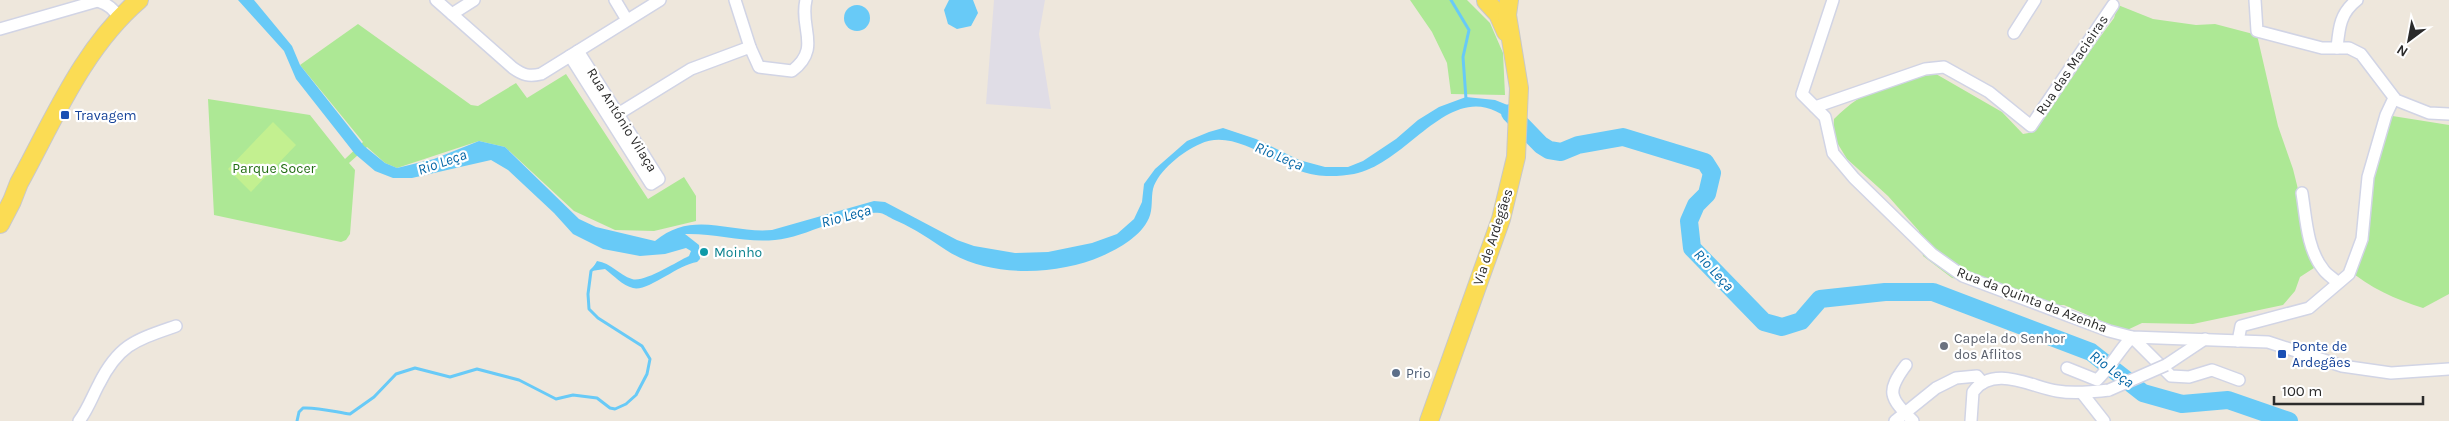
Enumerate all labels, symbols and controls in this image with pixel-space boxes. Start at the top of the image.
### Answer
street label: Rua das Macieiras [2032,12,2112,118]
north arrow [2384,15,2434,65]
text: N [2394,41,2411,60]
street label: Rua António Vilaça [583,65,661,175]
place label: Travagem [75,107,137,124]
marker: Travagem [59,109,71,121]
water label: Rio Leça [1252,138,1306,174]
water label: Rio Leça [415,145,469,179]
park label: Parque Socer [232,160,317,177]
street label: Via de Ardegães [1469,187,1517,287]
water label: Rio Leça [819,201,873,231]
place label: Moinho [714,244,762,261]
water label: Rio Leça [1690,245,1738,295]
marker: Moinho [698,246,710,258]
street label: Rua da Quinta da Azenha [1954,263,2110,337]
place label: Capela do Senhor dos Aflitos [1954,330,2066,363]
place label: Ponte de Ardegães [2292,338,2351,371]
marker: Capela do Senhor dos Aflitos [1938,340,1950,352]
water label: Rio Leça [2086,347,2138,391]
marker: Ponte de Ardegães [2276,348,2288,360]
place label: Prio [1406,365,1431,382]
marker: Prio [1390,367,1402,379]
scale bar [2274,374,2423,406]
text: 100 m [2282,382,2322,400]

